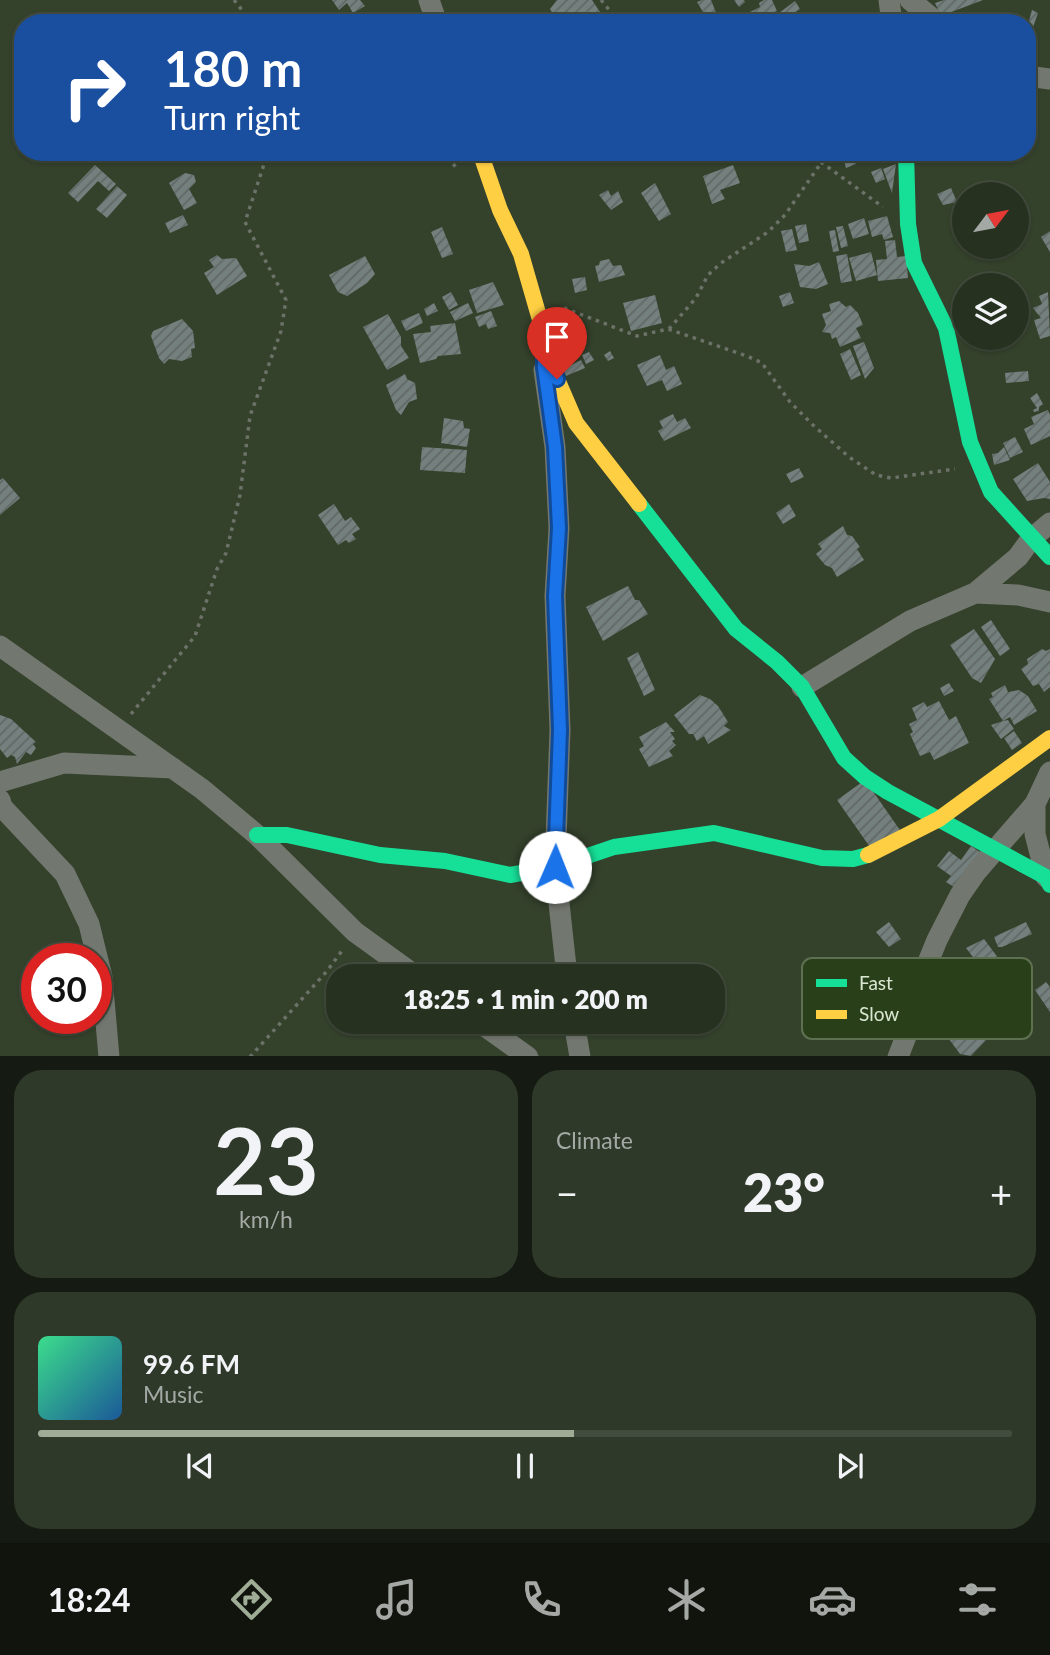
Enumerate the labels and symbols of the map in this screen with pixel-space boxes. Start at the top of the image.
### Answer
north arrow [952,182,1029,259]
pin [527,307,587,379]
position arrow [518,830,592,904]
speed limit sign: 30 [21,943,112,1034]
legend [802,958,1032,1039]
text: Fast [859,971,893,994]
text: Slow [859,1002,899,1025]

